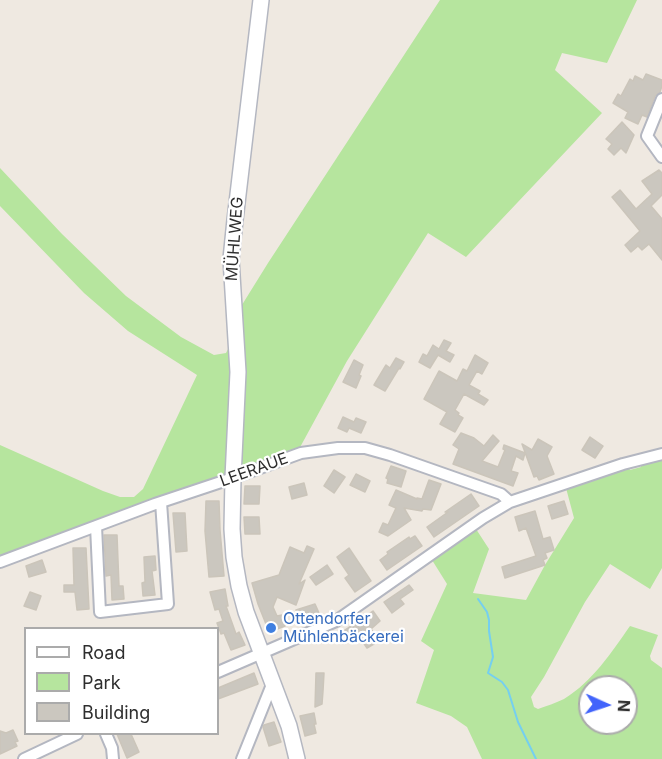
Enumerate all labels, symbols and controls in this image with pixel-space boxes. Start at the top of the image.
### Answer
street label: MÜHLWEG [222,196,248,282]
street label: LEERAUE [217,449,291,491]
place label: Ottendorfer Mühlenbäckerei [283,609,404,647]
marker: Ottendorfer Mühlenbäckerei [264,621,278,635]
legend [24,627,219,735]
text: Road [82,642,125,663]
text: Park [82,672,121,693]
north arrow [578,675,638,735]
text: N [614,699,634,712]
text: Building [82,702,150,723]

